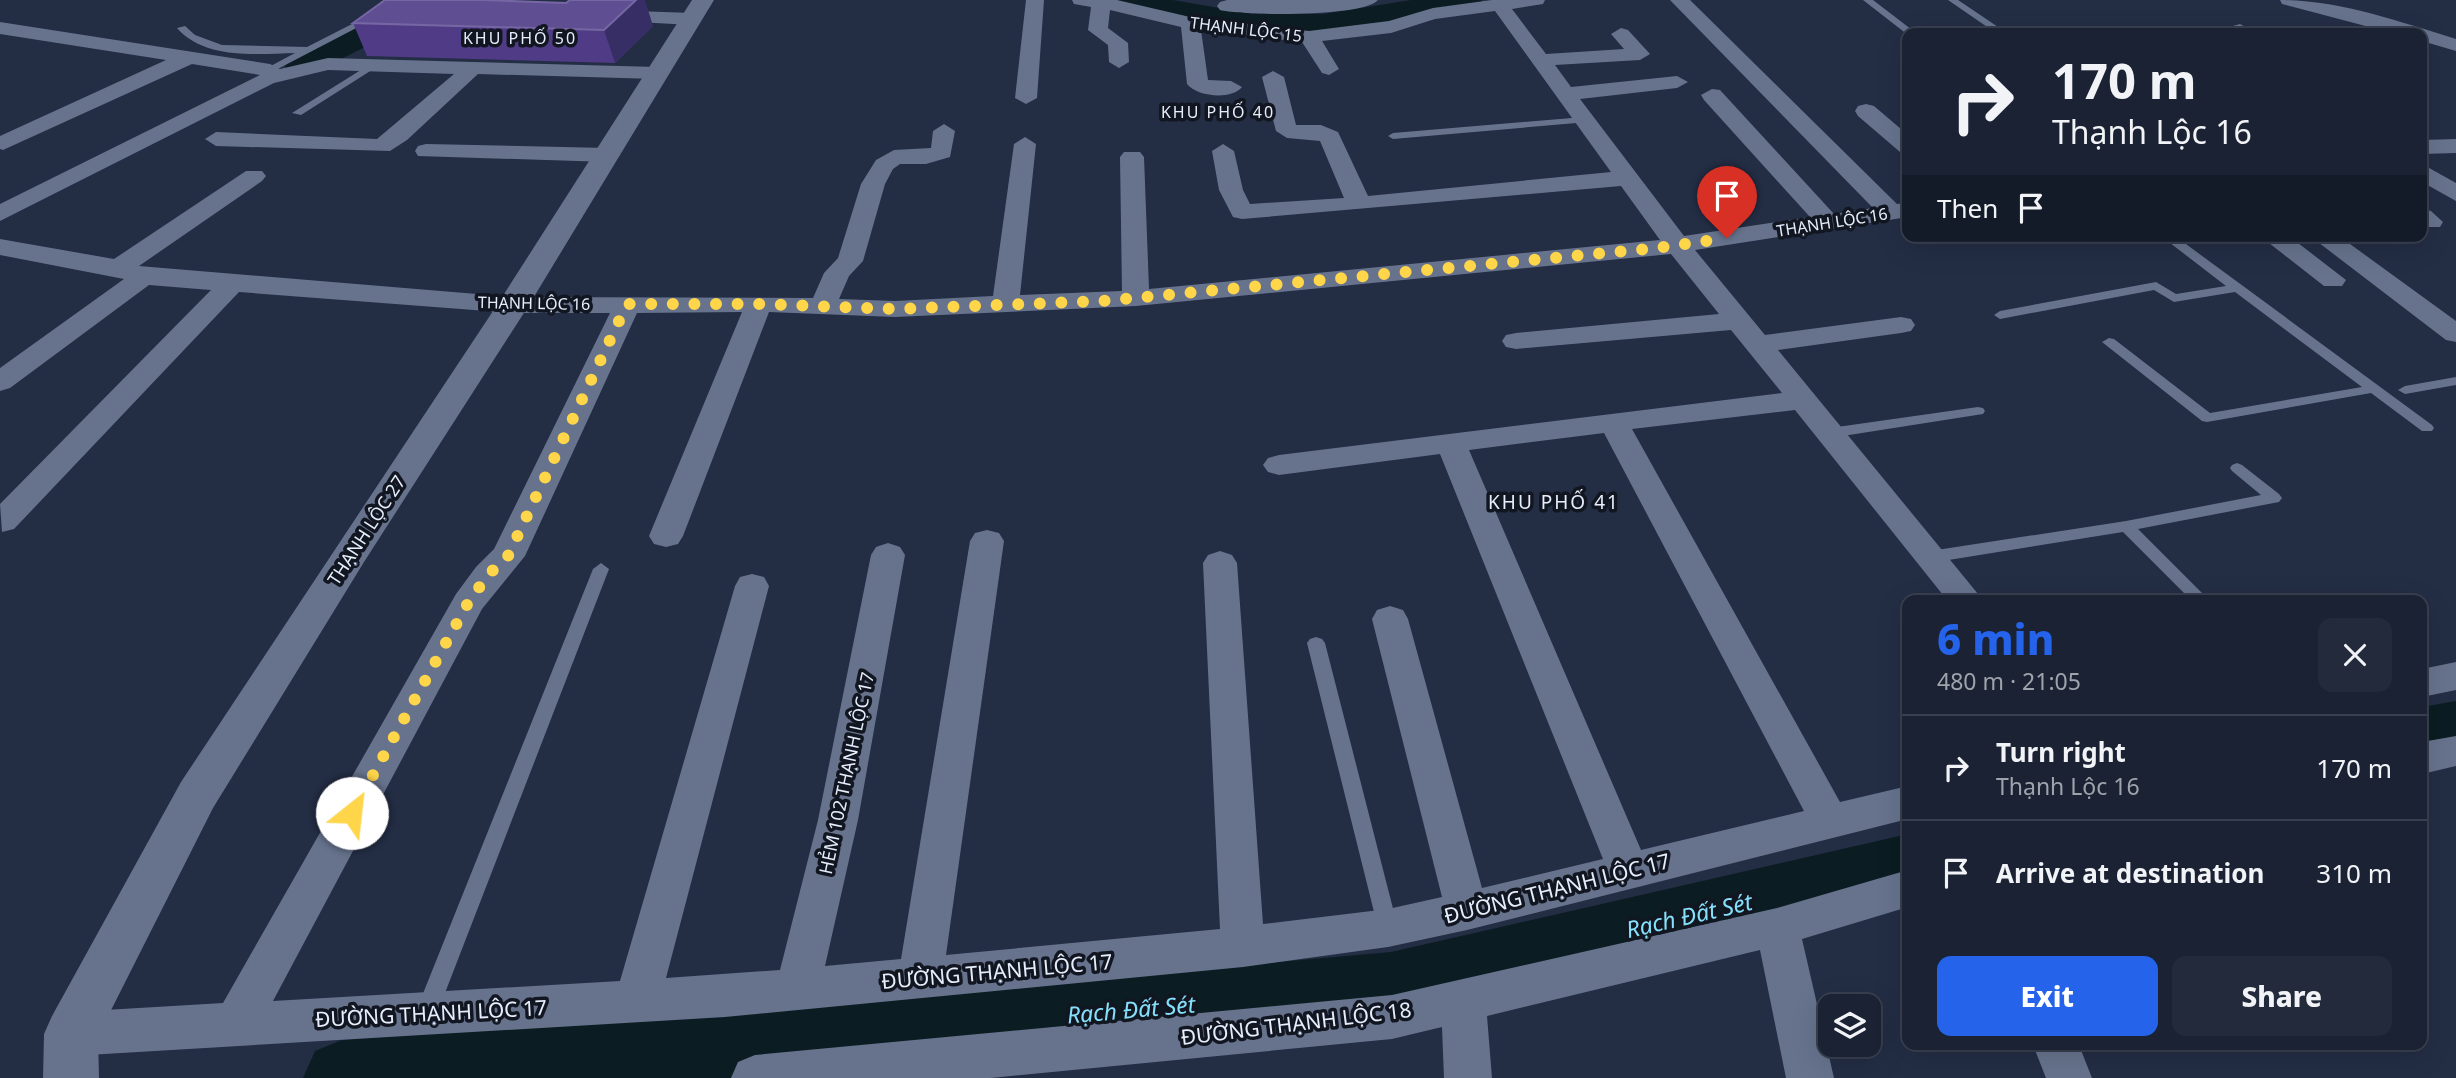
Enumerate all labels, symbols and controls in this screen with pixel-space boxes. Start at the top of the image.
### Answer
street label: THẠNH LỘC 15 [1189,11,1303,47]
district label: KHU PHỐ 50 [463,27,577,49]
text: 170 m [2052,47,2197,113]
icon: right [1937,56,2028,147]
district label: KHU PHỐ 40 [1161,101,1275,123]
text: Thạnh Lộc 16 [2052,110,2252,153]
pin [1697,166,1757,238]
icon: arrive [1708,177,1746,215]
icon: arrive [2012,189,2050,227]
text: Then [1937,190,1998,226]
street label: THẠNH LỘC 16 [1775,202,1889,242]
street label: THẠNH LỘC 16 [478,291,590,315]
street label: THẠNH LỘC 27 [322,470,410,590]
district label: KHU PHỐ 41 [1488,489,1620,515]
text: 6 min [1937,610,2054,667]
button: close [2318,618,2392,692]
text: 480 m · 21:05 [1937,665,2081,697]
street label: HẺM 102 THẠNH LỘC 17 [813,670,879,876]
text: Turn right [1996,734,2126,770]
icon: right [1937,749,1975,787]
text: 170 m [2316,750,2392,786]
text: Thạnh Lộc 16 [1996,770,2140,802]
position arrow [315,776,389,850]
street label: ĐƯỜNG THẠNH LỘC 17 [1441,846,1673,930]
icon: arrive [1937,854,1975,892]
text: Arrive at destination [1996,855,2265,891]
text: 310 m [2316,855,2392,891]
water label: Rạch Đất Sét [1623,885,1757,945]
street label: ĐƯỜNG THẠNH LỘC 17 [880,947,1114,995]
button: Exit [1937,956,2158,1036]
button: Share [2172,956,2392,1036]
water label: Rạch Đất Sét [1065,987,1198,1031]
street label: ĐƯỜNG THẠNH LỘC 17 [314,993,548,1033]
map controls [1818,994,1881,1057]
button: layers [1818,994,1881,1057]
street label: ĐƯỜNG THẠNH LỘC 18 [1179,995,1413,1051]

